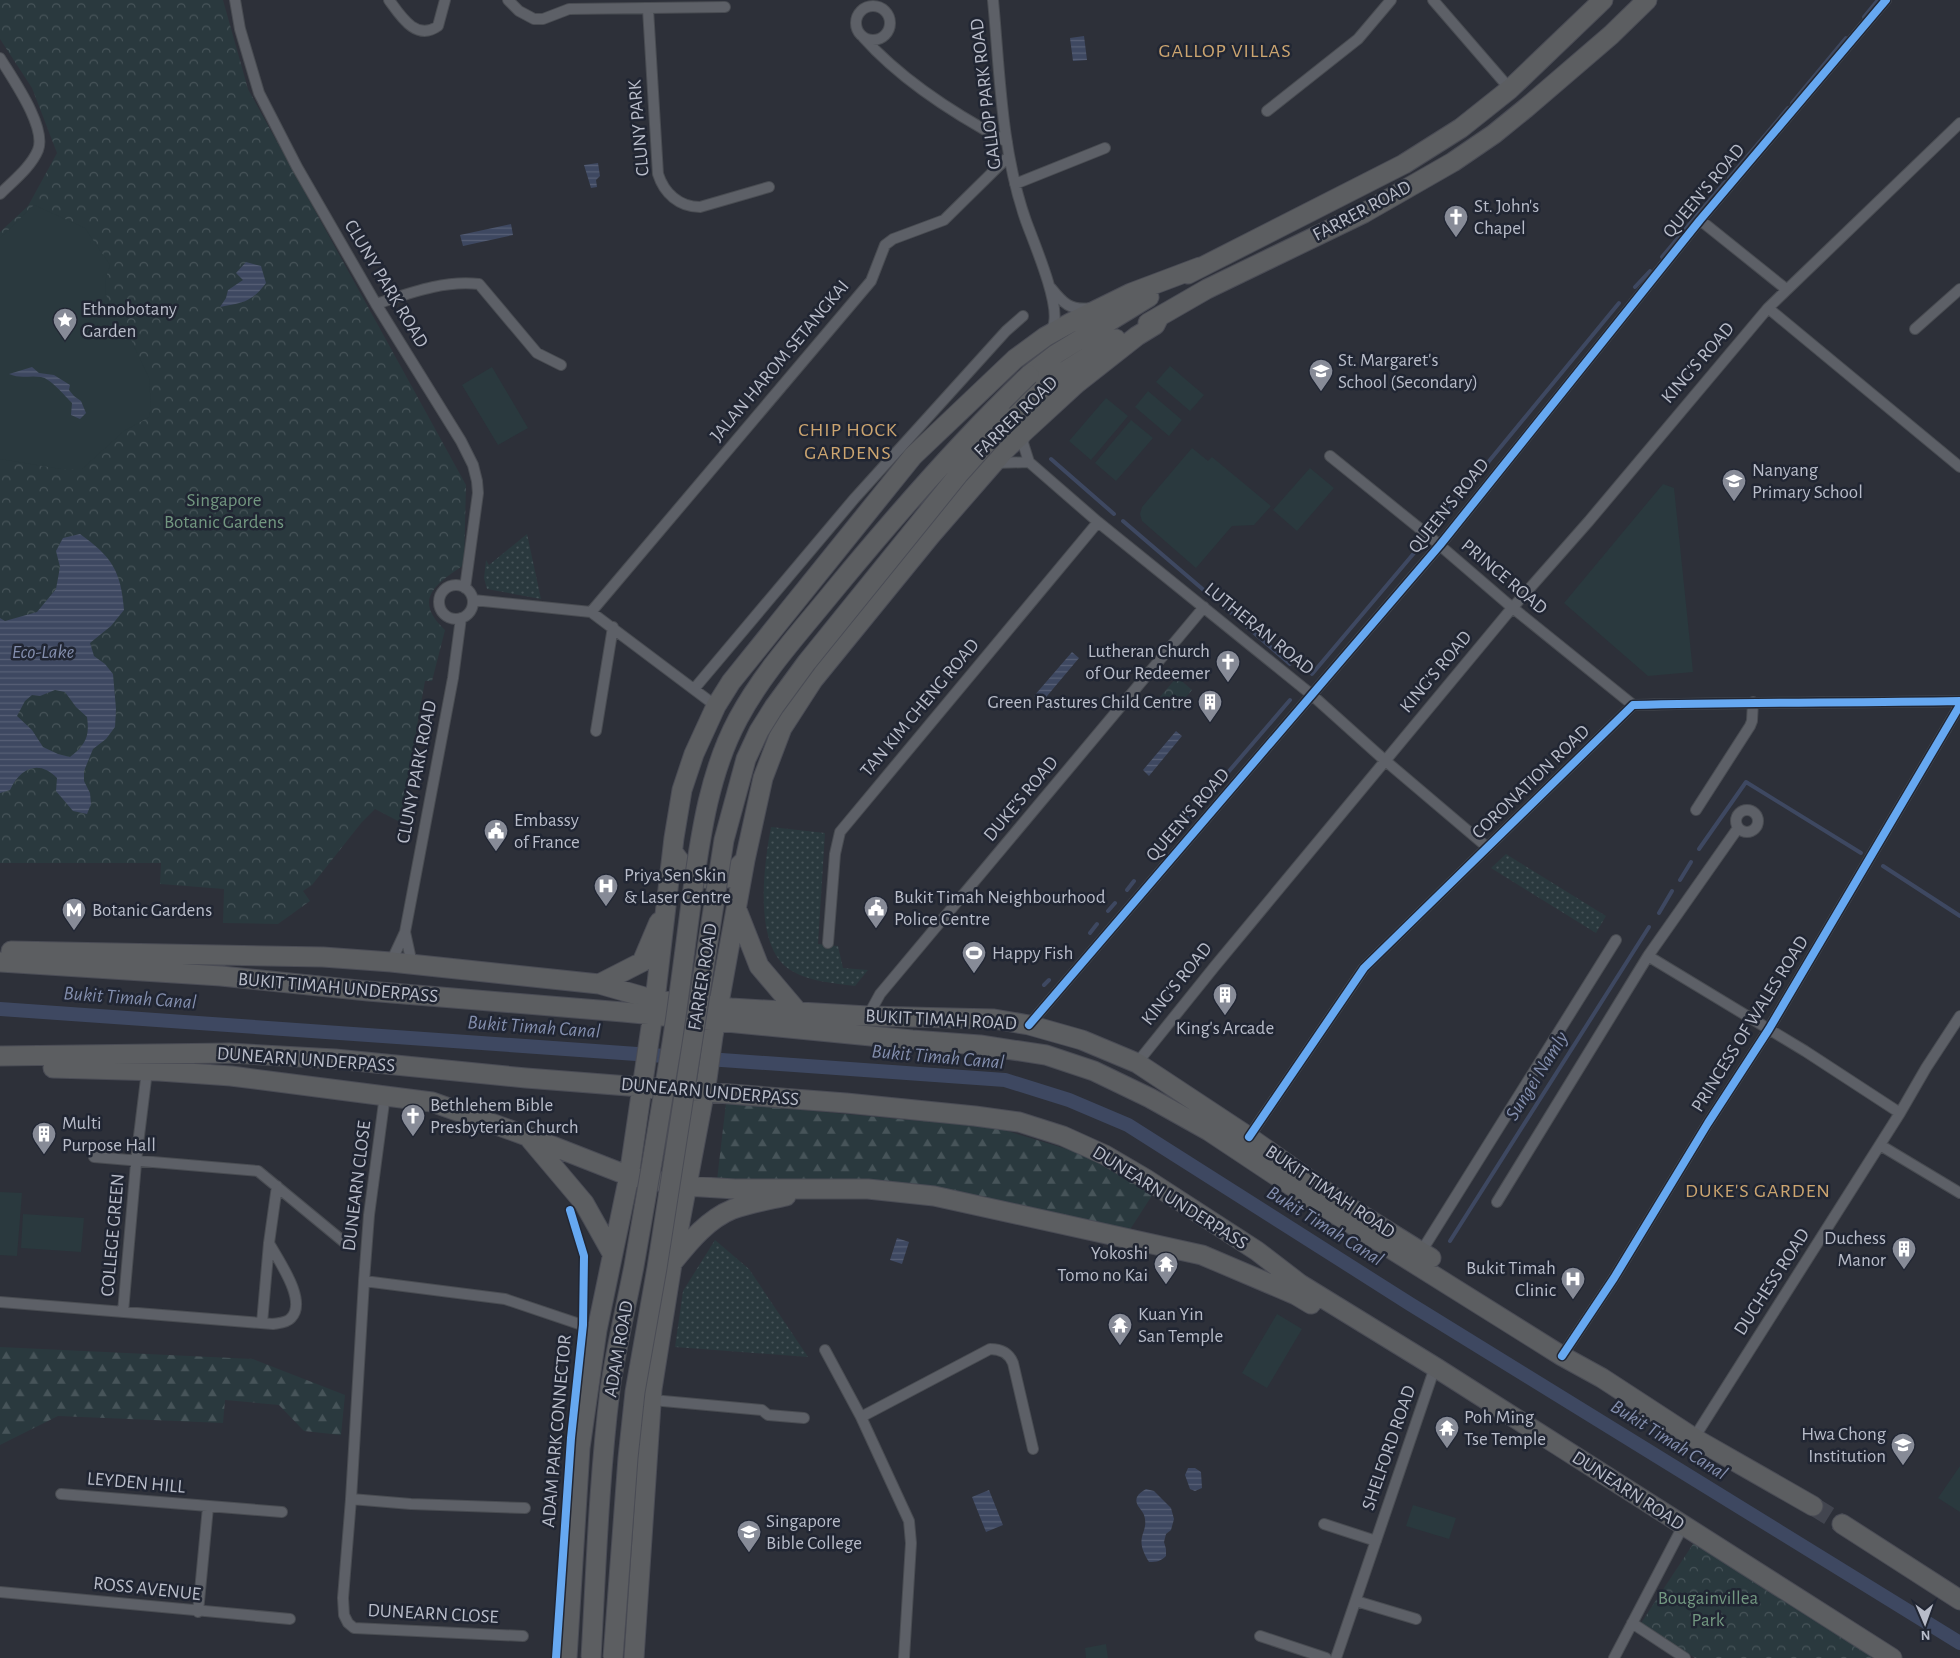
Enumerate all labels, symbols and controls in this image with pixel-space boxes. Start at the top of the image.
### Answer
street label: GALLOP PARK ROAD [967,17,1005,171]
district label: GALLOP VILLAS [1158,41,1292,61]
street label: CLUNY PARK [625,78,653,177]
street label: QUEEN'S ROAD [1659,140,1749,242]
street label: FARRER ROAD [1310,177,1414,245]
place label: St. John's Chapel [1474,197,1539,238]
church icon: St. John's Chapel [1443,204,1469,238]
street label: CLUNY PARK ROAD [340,217,432,351]
street label: JALAN HAROM SETANGKAI [707,277,853,445]
place label: Ethnobotany Garden [82,300,177,341]
place icon: Ethnobotany Garden [52,307,78,341]
street label: KING'S ROAD [1658,319,1738,407]
place label: St. Margaret's School (Secondary) [1338,351,1478,392]
school or university icon: St. Margaret's School (Secondary) [1308,358,1334,392]
street label: FARRER ROAD [971,373,1061,461]
district label: CHIP HOCK GARDENS [798,420,898,463]
street label: QUEEN'S ROAD [1405,455,1493,557]
place label: Nanyang Primary School [1752,461,1863,502]
school or university icon: Nanyang Primary School [1721,468,1747,502]
park label: Singapore Botanic Gardens [164,491,284,532]
street label: PRINCE ROAD [1457,536,1551,618]
street label: LUTHERAN ROAD [1201,579,1317,679]
street label: KING'S ROAD [1397,628,1475,716]
street label: TAN KIM CHENG ROAD [857,635,983,781]
water label: Eco-Lake [12,642,75,662]
place label: Lutheran Church of Our Redeemer [1085,642,1210,683]
church icon: Lutheran Church of Our Redeemer [1215,649,1241,683]
building icon: Green Pastures Child Centre [1197,689,1223,723]
place label: Green Pastures Child Centre [988,693,1192,712]
street label: CLUNY PARK ROAD [394,699,440,845]
street label: CORONATION ROAD [1469,721,1593,843]
street label: DUKE'S ROAD [980,753,1062,845]
street label: QUEEN'S ROAD [1143,765,1233,865]
place label: Embassy of France [514,811,580,852]
public building icon: Embassy of France [483,818,509,852]
place label: Priya Sen Skin & Laser Centre [624,866,731,907]
hospital icon: Priya Sen Skin & Laser Centre [593,873,619,907]
place label: Bukit Timah Neighbourhood Police Centre [894,888,1106,929]
public building icon: Bukit Timah Neighbourhood Police Centre [863,895,889,929]
metro station icon: Botanic Gardens [61,897,87,931]
place label: Botanic Gardens [92,901,212,920]
street label: FARRER ROAD [685,922,721,1032]
street label: PRINCESS OF WALES ROAD [1688,933,1812,1115]
street label: KING'S ROAD [1138,939,1216,1029]
sports icon: Happy Fish [961,940,987,974]
place label: Happy Fish [992,944,1073,963]
street label: BUKIT TIMAH UNDERPASS [237,970,439,1006]
building icon: King's Arcade [1212,982,1238,1016]
water label: Bukit Timah Canal [63,983,197,1013]
street label: BUKIT TIMAH ROAD [865,1007,1017,1033]
water label: Bukit Timah Canal [467,1012,601,1042]
place label: King's Arcade [1176,1019,1274,1038]
water label: Sungei Namly [1502,1027,1572,1124]
water label: Bukit Timah Canal [871,1041,1005,1073]
street label: DUNEARN UNDERPASS [216,1044,396,1076]
street label: DUNEARN UNDERPASS [620,1075,800,1109]
place label: Bethlehem Bible Presbyterian Church [430,1096,579,1137]
church icon: Bethlehem Bible Presbyterian Church [400,1103,426,1137]
place label: Multi Purpose Hall [62,1114,156,1155]
street label: DUNEARN CLOSE [340,1120,374,1252]
building icon: Multi Purpose Hall [31,1121,57,1155]
street label: BUKIT TIMAH ROAD [1262,1142,1398,1242]
street label: DUNEARN UNDERPASS [1089,1143,1251,1253]
street label: COLLEGE GREEN [98,1173,128,1297]
district label: DUKE'S GARDEN [1685,1181,1831,1201]
water label: Bukit Timah Canal [1263,1182,1387,1270]
street label: DUCHESS ROAD [1731,1225,1813,1339]
place label: Duchess Manor [1824,1229,1886,1270]
building icon: Duchess Manor [1891,1236,1917,1270]
place label: Yokoshi Tomo no Kai [1057,1244,1148,1285]
temple icon: Yokoshi Tomo no Kai [1153,1251,1179,1285]
place label: Bukit Timah Clinic [1466,1259,1556,1300]
hospital icon: Bukit Timah Clinic [1560,1266,1586,1300]
street label: ADAM ROAD [601,1299,637,1399]
place label: Kuan Yin San Temple [1138,1305,1223,1346]
temple icon: Kuan Yin San Temple [1107,1312,1133,1346]
street label: ADAM PARK CONNECTOR [539,1334,575,1528]
street label: SHELFORD ROAD [1359,1383,1419,1513]
water label: Bukit Timah Canal [1607,1396,1731,1484]
place label: Poh Ming Tse Temple [1464,1408,1546,1449]
temple icon: Poh Ming Tse Temple [1434,1415,1460,1449]
place label: Hwa Chong Institution [1801,1425,1887,1466]
school or university icon: Hwa Chong Institution [1890,1432,1916,1466]
street label: DUNEARN ROAD [1569,1448,1687,1534]
street label: LEYDEN HILL [86,1469,186,1497]
place label: Singapore Bible College [766,1512,862,1553]
school or university icon: Singapore Bible College [736,1519,762,1553]
street label: ROSS AVENUE [92,1574,202,1604]
park label: Bougainvillea Park [1658,1589,1758,1630]
north arrow [1900,1598,1950,1648]
street label: DUNEARN CLOSE [367,1601,499,1627]
text: N [1920,1628,1931,1642]

